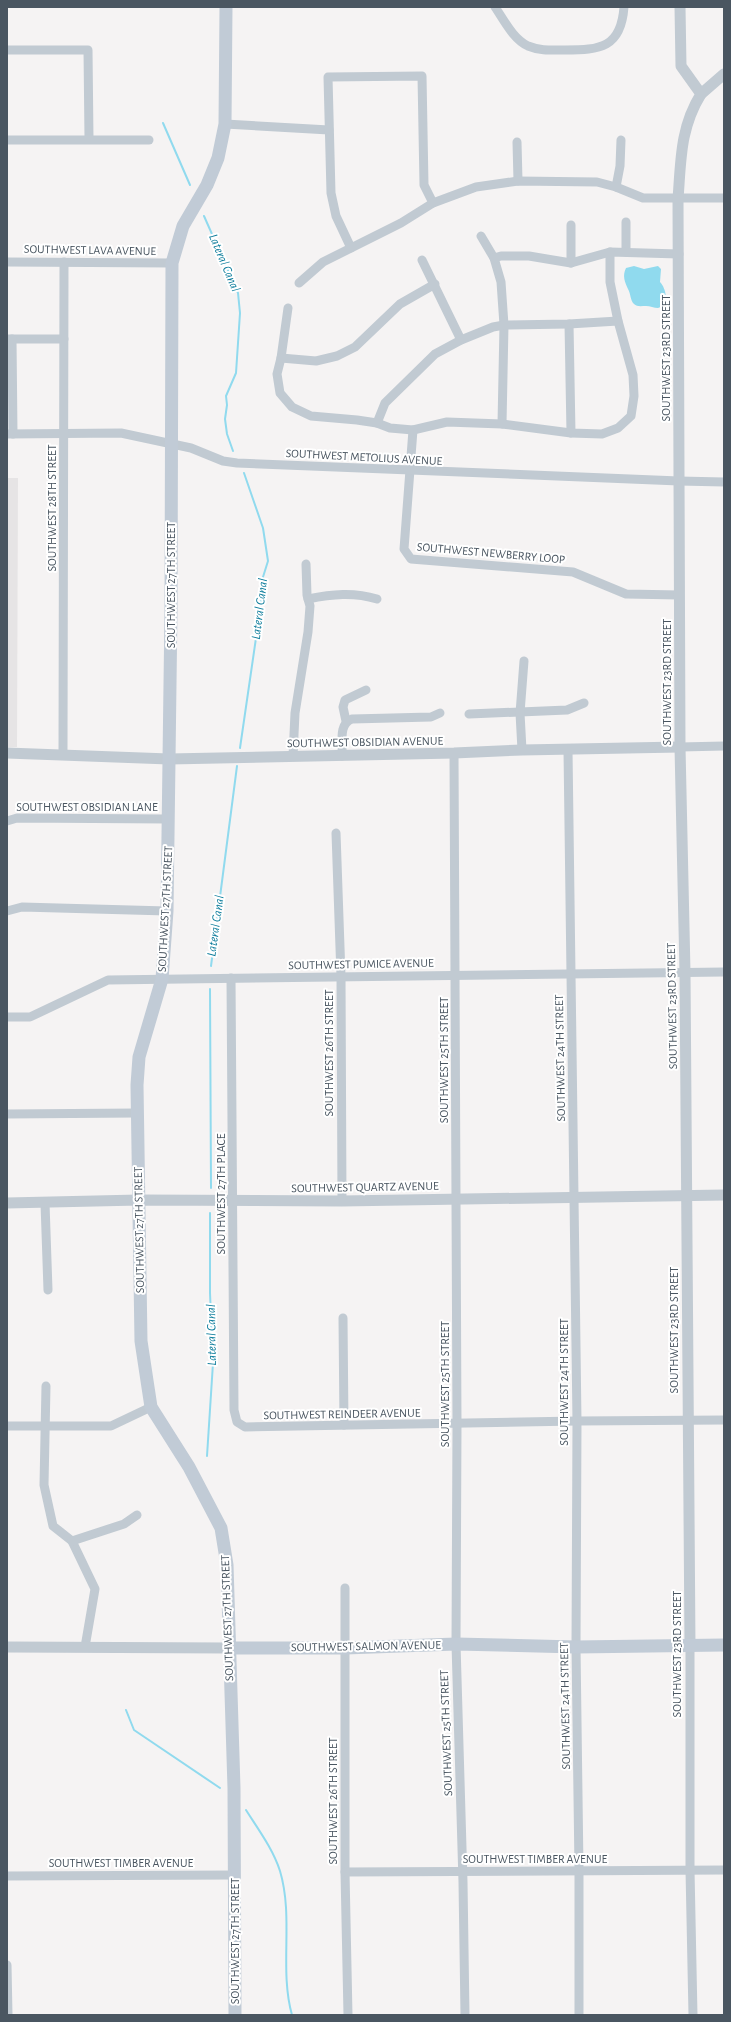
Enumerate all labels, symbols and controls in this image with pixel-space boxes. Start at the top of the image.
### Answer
water label: Lateral Canal [206,232,242,294]
street label: SOUTHWEST LAVA AVENUE [24,243,156,257]
street label: SOUTHWEST 23RD STREET [660,295,672,421]
street label: SOUTHWEST 28TH STREET [46,444,58,572]
street label: SOUTHWEST METOLIUS AVENUE [285,447,443,467]
street label: SOUTHWEST 27TH STREET [165,522,177,648]
street label: SOUTHWEST NEWBERRY LOOP [416,541,566,565]
water label: Lateral Canal [250,578,270,640]
street label: SOUTHWEST 23RD STREET [661,619,673,745]
street label: SOUTHWEST OBSIDIAN AVENUE [287,735,443,749]
street label: SOUTHWEST OBSIDIAN LANE [16,801,158,813]
street label: SOUTHWEST 27TH STREET [156,845,174,972]
water label: Lateral Canal [205,895,227,957]
street label: SOUTHWEST 23RD STREET [665,942,679,1069]
street label: SOUTHWEST PUMICE AVENUE [288,957,434,971]
street label: SOUTHWEST 26TH STREET [323,989,335,1117]
street label: SOUTHWEST 24TH STREET [553,994,567,1122]
street label: SOUTHWEST 25TH STREET [438,997,450,1123]
street label: SOUTHWEST 27TH PLACE [215,1133,227,1255]
street label: SOUTHWEST 27TH STREET [132,1167,146,1293]
street label: SOUTHWEST QUARTZ AVENUE [291,1180,439,1195]
street label: SOUTHWEST 23RD STREET [668,1267,680,1393]
water label: Lateral Canal [205,1304,219,1366]
street label: SOUTHWEST 24TH STREET [558,1318,570,1446]
street label: SOUTHWEST 25TH STREET [439,1321,451,1447]
street label: SOUTHWEST REINDEER AVENUE [263,1407,421,1421]
street label: SOUTHWEST 27TH STREET [219,1554,235,1681]
street label: SOUTHWEST 23RD STREET [671,1591,683,1717]
street label: SOUTHWEST SALMON AVENUE [291,1639,441,1653]
street label: SOUTHWEST 24TH STREET [558,1642,572,1770]
street label: SOUTHWEST 25TH STREET [438,1669,454,1796]
street label: SOUTHWEST 26TH STREET [327,1737,339,1865]
street label: SOUTHWEST TIMBER AVENUE [463,1853,608,1865]
street label: SOUTHWEST TIMBER AVENUE [49,1857,194,1869]
street label: SOUTHWEST 27TH STREET [229,1878,241,2004]

